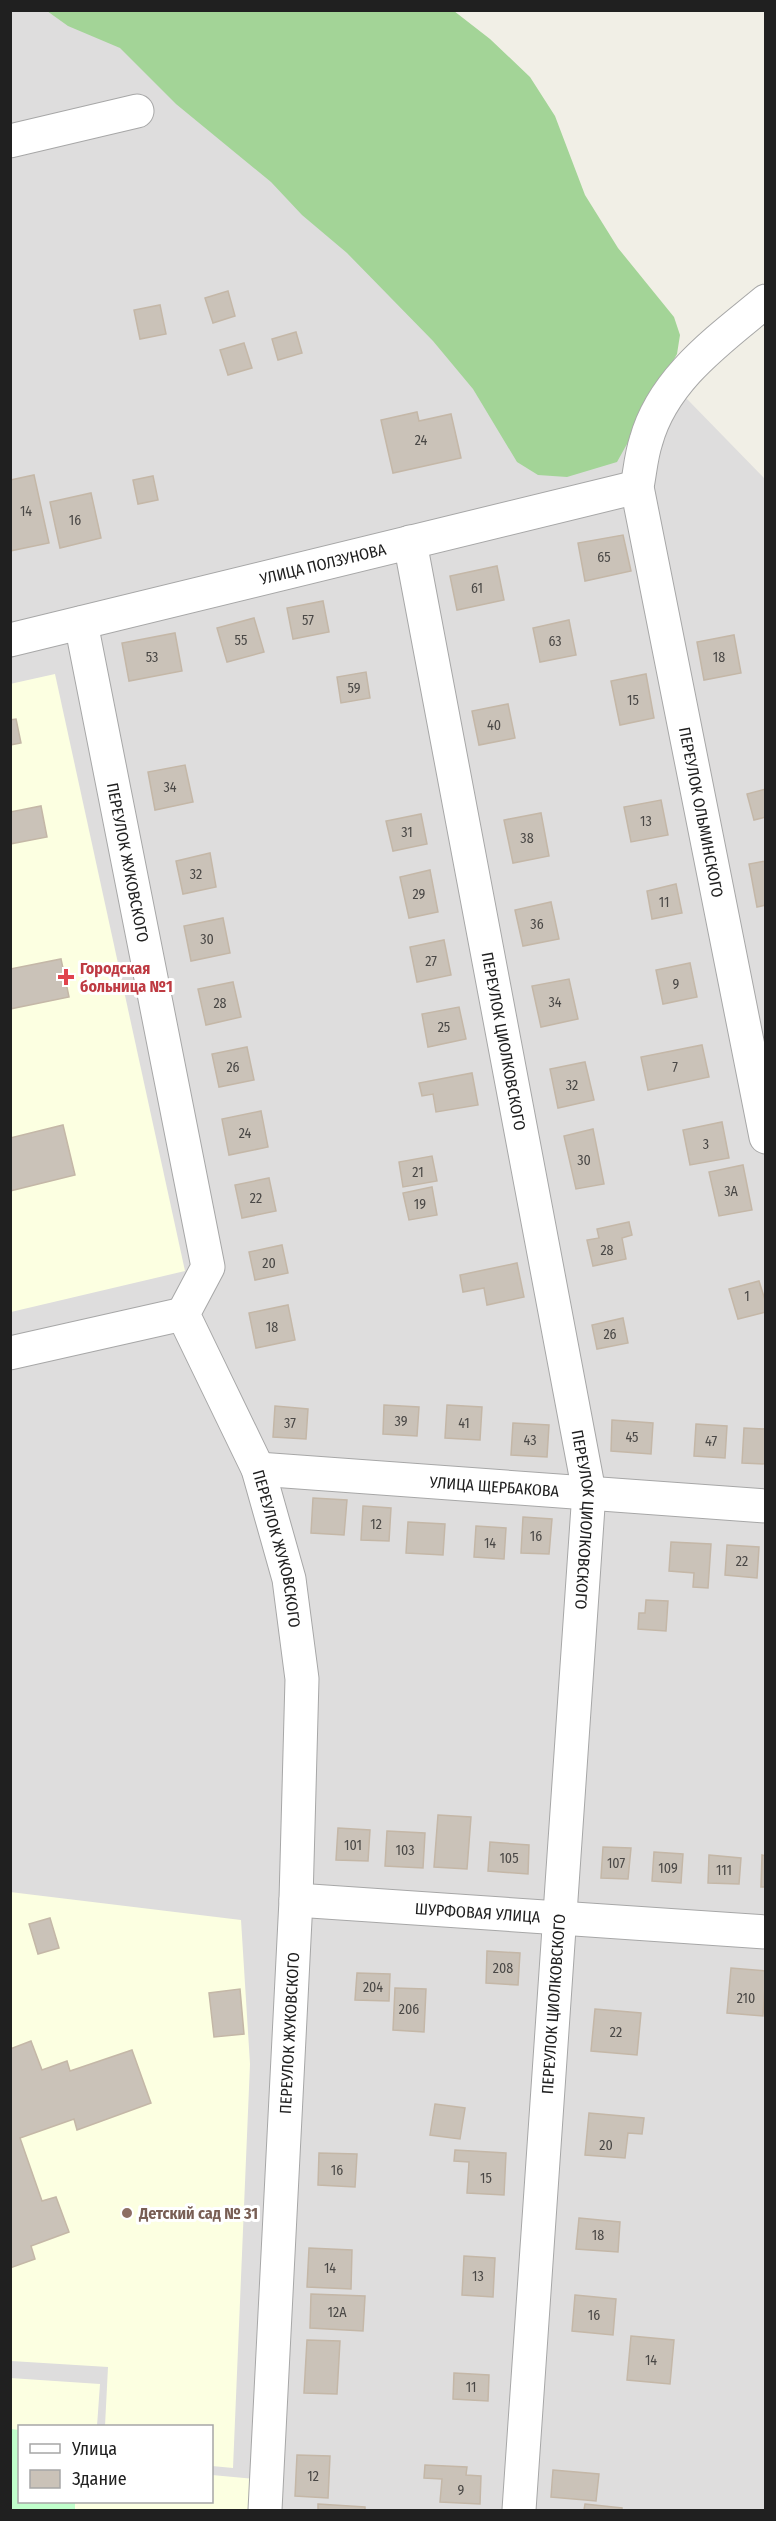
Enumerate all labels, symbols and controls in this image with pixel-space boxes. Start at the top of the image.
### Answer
house number: 24 [415,432,428,449]
house number: 14 [20,503,32,520]
house number: 16 [69,512,81,529]
street label: УЛИЦА ПОЛЗУНОВА [257,539,388,589]
house number: 65 [597,549,611,566]
house number: 61 [471,580,483,597]
house number: 57 [302,612,314,629]
house number: 55 [235,632,247,649]
house number: 63 [548,633,562,650]
house number: 53 [146,649,158,666]
house number: 18 [713,649,725,666]
house number: 59 [347,680,361,697]
house number: 15 [627,692,639,709]
house number: 40 [487,717,501,734]
street label: ПЕРЕУЛОК ОЛЬМИНСКОГО [675,725,727,899]
house number: 34 [163,779,177,796]
street label: ПЕРЕУЛОК ЖУКОВСКОГО [103,781,153,944]
house number: 13 [640,813,652,830]
house number: 31 [401,824,413,841]
house number: 38 [520,830,534,847]
house number: 32 [190,866,202,883]
house number: 29 [413,886,426,903]
house number: 11 [659,894,669,911]
house number: 36 [530,916,544,933]
house number: 30 [200,931,214,948]
street label: ПЕРЕУЛОК ЦИОЛКОВСКОГО [477,951,530,1132]
house number: 27 [425,953,437,970]
place label: Городская больница №1 [80,959,173,996]
marker: Городская больница №1 [57,968,75,986]
house number: 9 [673,976,680,993]
house number: 34 [548,994,562,1011]
house number: 28 [213,995,227,1012]
house number: 25 [438,1019,450,1036]
house number: 26 [226,1059,240,1076]
house number: 7 [672,1059,678,1076]
house number: 32 [566,1077,578,1094]
house number: 24 [239,1125,252,1142]
house number: 3 [703,1136,709,1153]
house number: 30 [577,1152,591,1169]
house number: 21 [412,1164,424,1181]
house number: 3А [724,1183,738,1200]
house number: 22 [250,1190,262,1207]
house number: 19 [414,1196,426,1213]
house number: 28 [600,1242,614,1259]
house number: 20 [262,1255,276,1272]
house number: 1 [744,1288,750,1305]
house number: 18 [266,1319,278,1336]
house number: 26 [603,1326,617,1343]
house number: 39 [395,1413,408,1430]
house number: 37 [284,1415,296,1432]
house number: 41 [458,1415,470,1432]
street label: ПЕРЕУЛОК ЦИОЛКОВСКОГО [567,1428,598,1610]
house number: 45 [625,1429,639,1446]
house number: 43 [524,1432,536,1449]
house number: 47 [705,1433,717,1450]
street label: ПЕРЕУЛОК ЖУКОВСКОГО [249,1468,304,1629]
street label: УЛИЦА ЩЕРБАКОВА [428,1472,560,1501]
house number: 12 [370,1516,382,1533]
house number: 16 [530,1528,542,1545]
house number: 14 [484,1535,496,1552]
house number: 22 [736,1553,748,1570]
house number: 101 [344,1837,362,1854]
house number: 103 [396,1842,414,1859]
house number: 105 [499,1850,519,1867]
house number: 107 [607,1855,625,1872]
house number: 109 [658,1860,678,1877]
house number: 111 [716,1862,732,1879]
street label: ШУРФОВАЯ УЛИЦА [414,1899,541,1927]
street label: ПЕРЕУЛОК ЦИОЛКОВСКОГО [538,1913,569,2095]
street label: ПЕРЕУЛОК ЖУКОВСКОГО [276,1952,303,2114]
house number: 208 [493,1960,513,1977]
house number: 204 [363,1979,383,1996]
house number: 210 [737,1990,755,2007]
house number: 206 [399,2001,419,2018]
house number: 22 [610,2024,622,2041]
house number: 20 [599,2137,613,2154]
house number: 16 [331,2162,343,2179]
house number: 15 [480,2170,492,2187]
place label: Детский сад № 31 [138,2204,258,2223]
marker: Детский сад № 31 [120,2206,134,2220]
house number: 18 [592,2227,604,2244]
house number: 14 [324,2260,336,2277]
house number: 13 [472,2268,484,2285]
house number: 12А [328,2304,347,2321]
house number: 16 [588,2307,600,2324]
house number: 14 [645,2352,657,2369]
house number: 11 [466,2379,476,2396]
legend [18,2425,213,2503]
text: Улица [71,2438,117,2460]
text: Здание [72,2468,127,2490]
house number: 12 [307,2468,319,2485]
house number: 9 [458,2482,465,2499]

